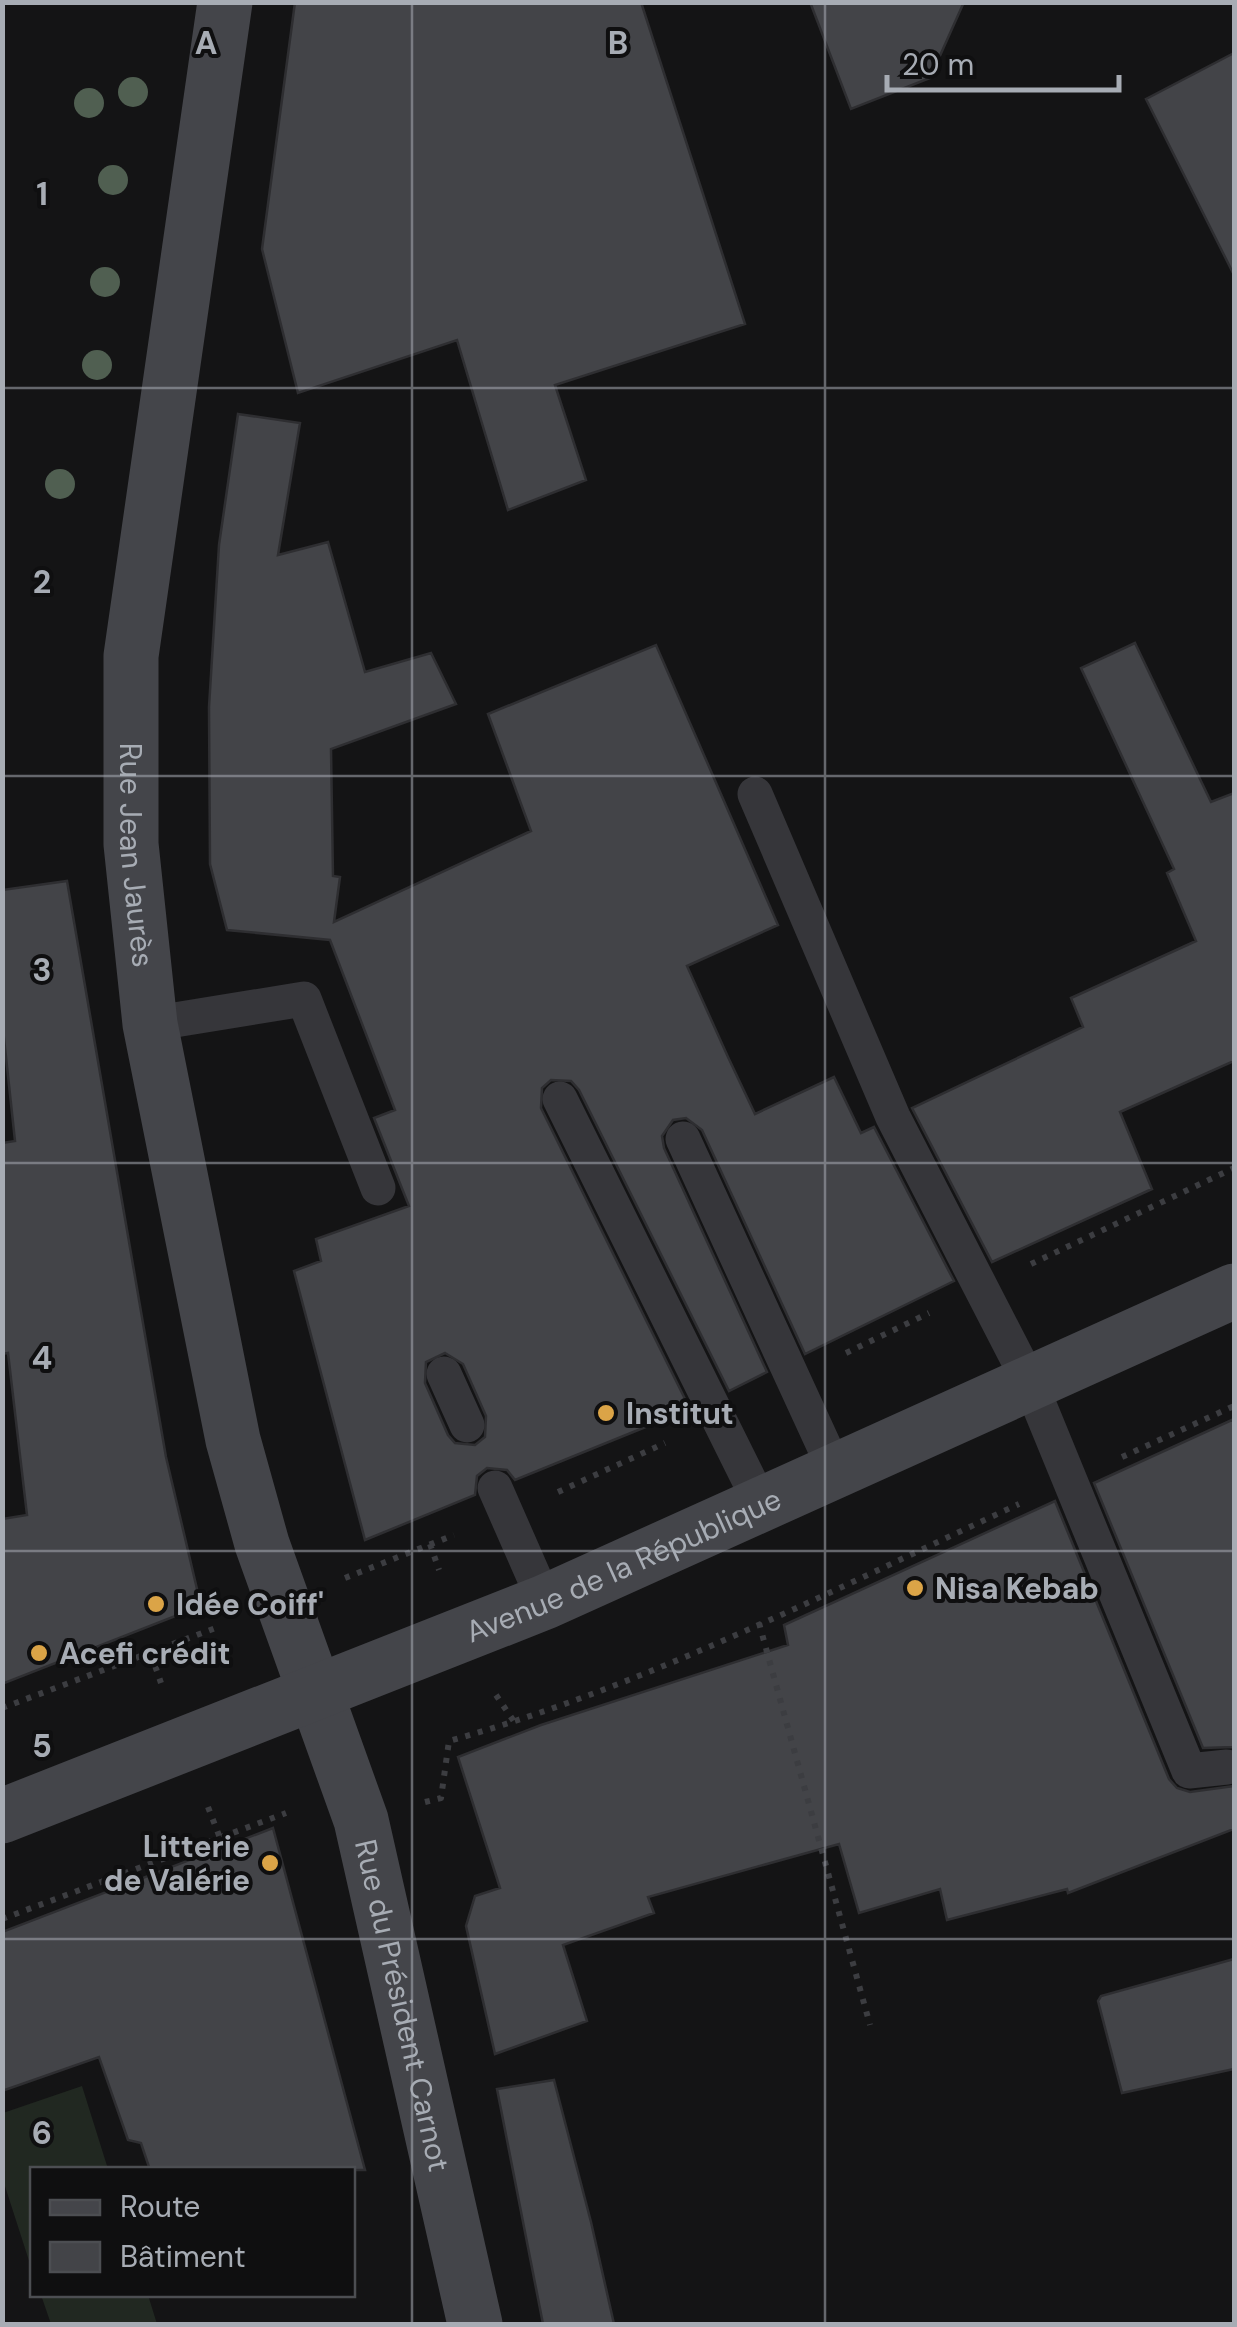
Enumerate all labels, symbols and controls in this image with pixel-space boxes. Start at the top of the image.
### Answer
text: A [195,22,217,64]
text: B [608,22,628,64]
scale bar [887,30,1120,92]
text: 20 m [902,45,974,84]
text: 1 [36,173,48,215]
text: 2 [33,561,51,603]
street label: Rue Jean Jaurès [112,743,163,969]
text: 3 [32,949,52,991]
text: 4 [32,1337,52,1379]
place label: Institut [626,1394,734,1433]
marker: Institut [595,1402,617,1424]
street label: Avenue de la République [460,1479,787,1651]
place label: Nisa Kebab [935,1569,1099,1608]
marker: Nisa Kebab [904,1577,926,1599]
place label: Idée Coiff' [176,1585,324,1624]
marker: Idée Coiff' [145,1593,167,1615]
place label: Acefi crédit [59,1634,230,1673]
marker: Acefi crédit [28,1642,50,1664]
text: 5 [32,1725,52,1767]
place label: Litterie de Valérie [104,1827,250,1900]
street label: Rue du Président Carnot [346,1835,459,2175]
marker: Litterie de Valérie [259,1852,281,1874]
text: 6 [32,2112,52,2154]
legend [30,2167,355,2297]
text: Route [120,2187,200,2226]
text: Bâtiment [120,2237,246,2276]

